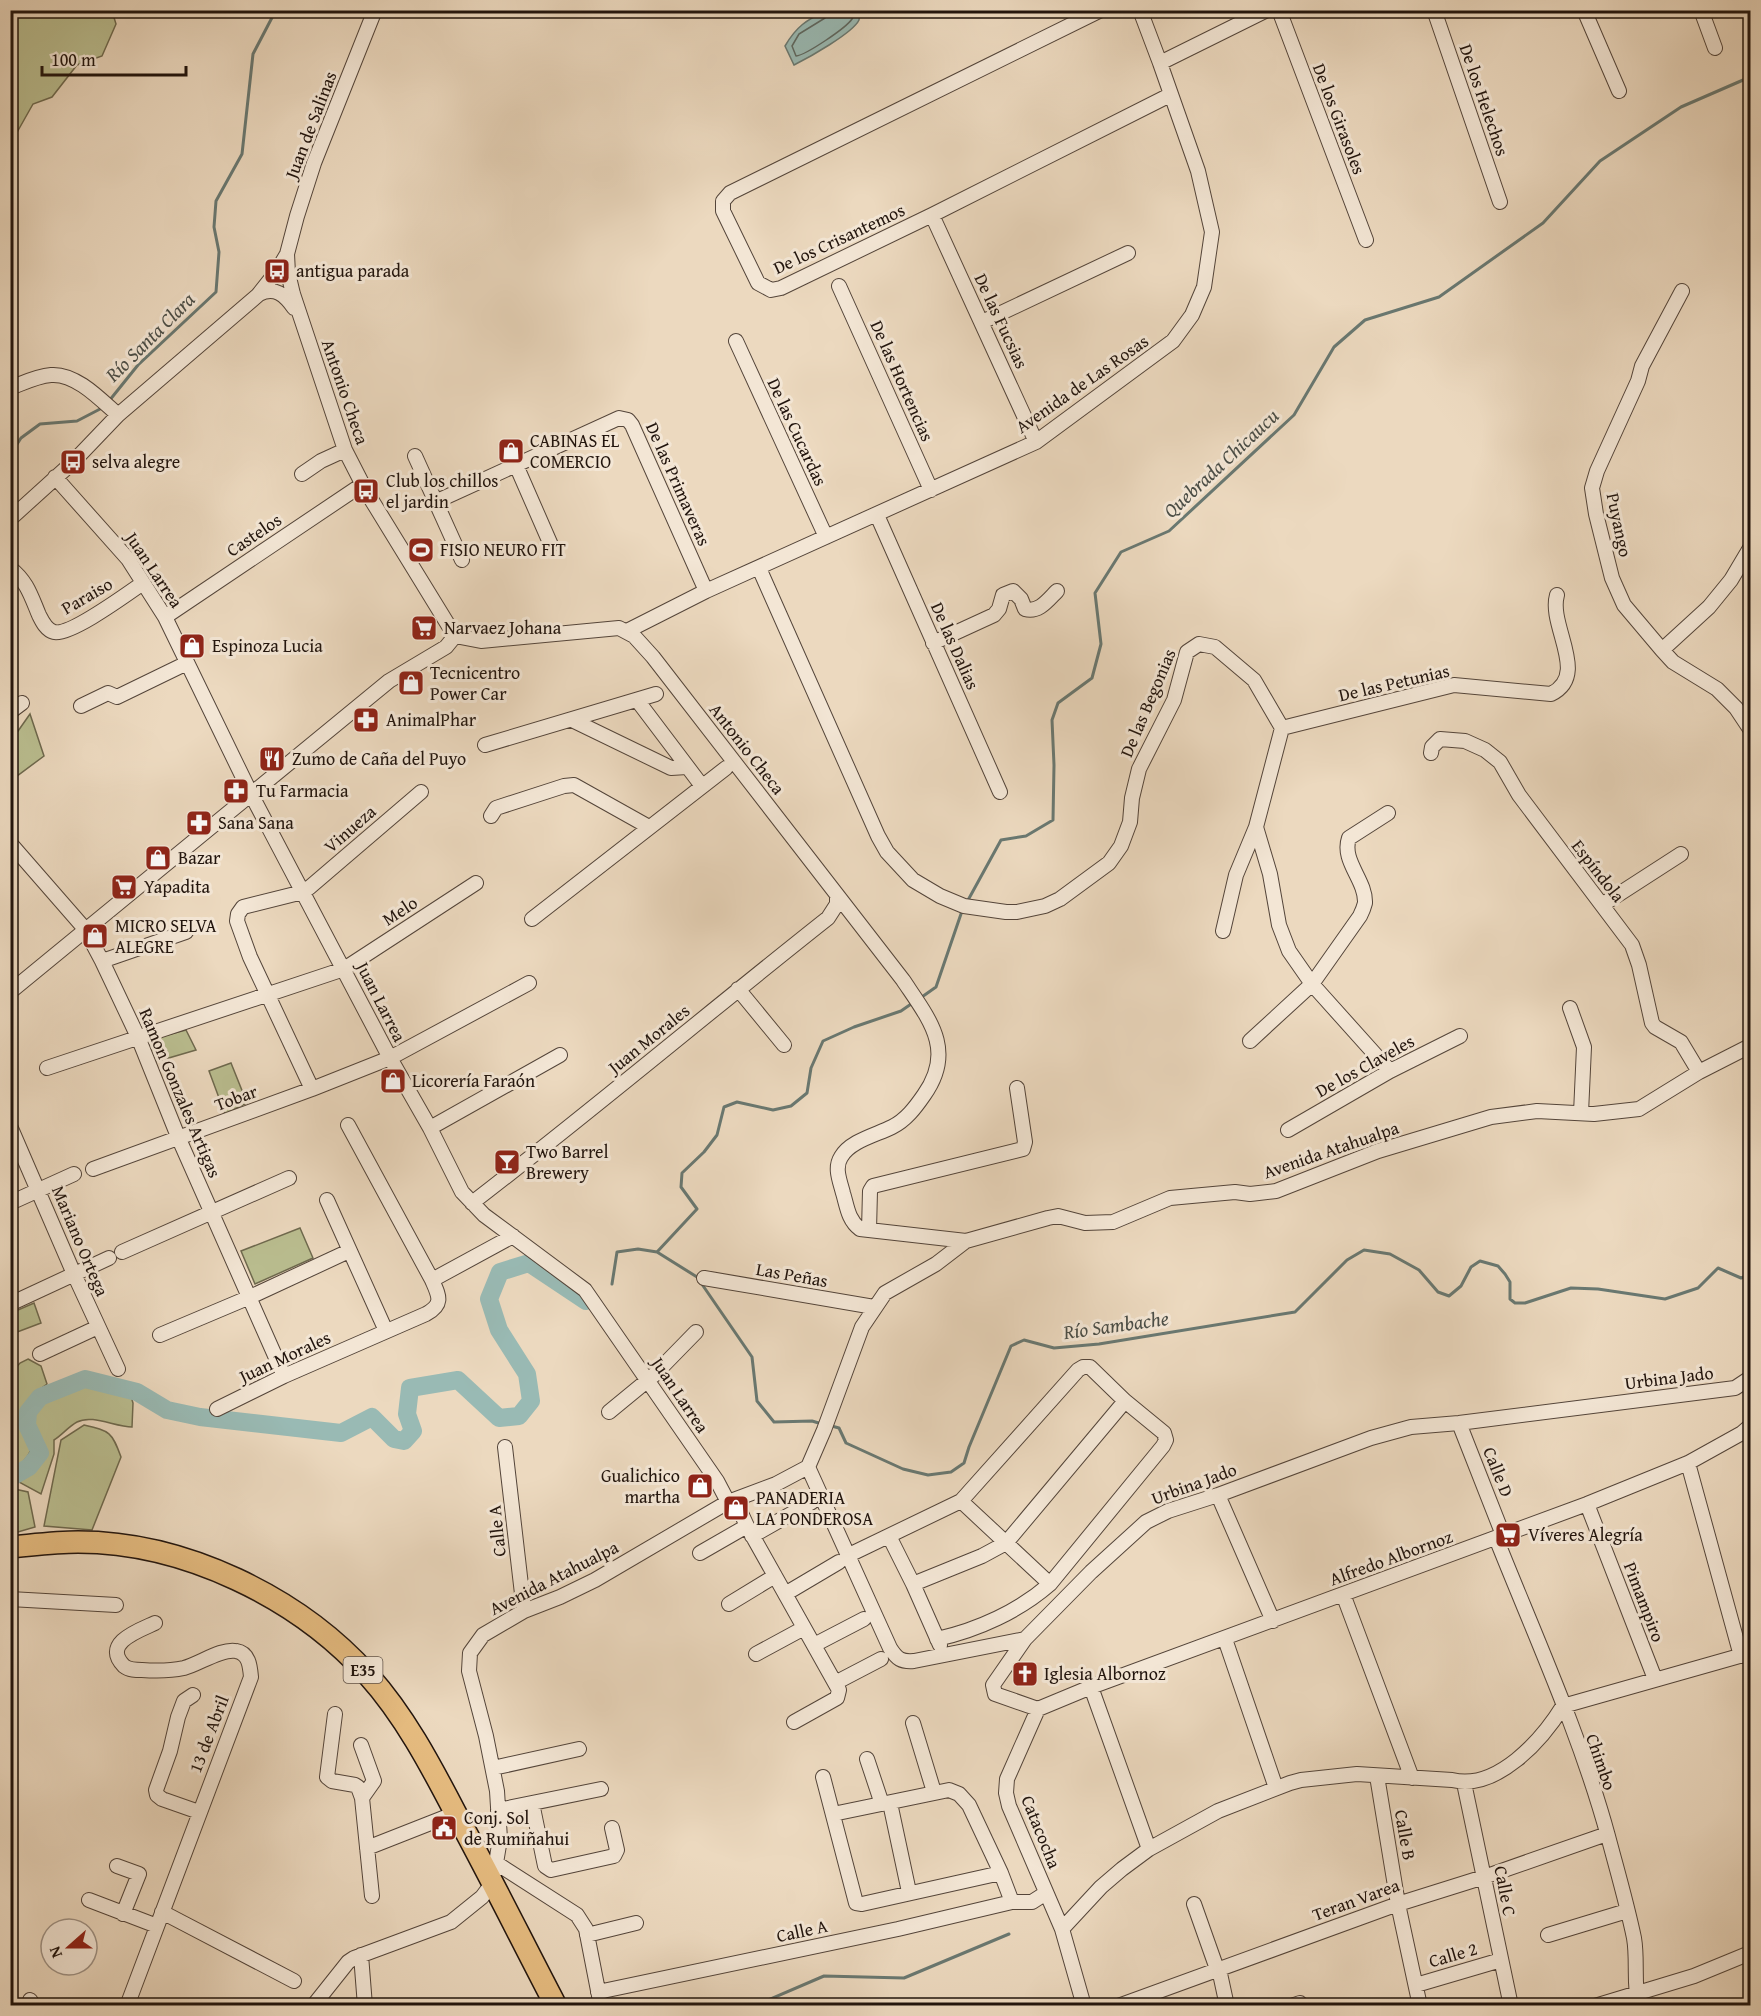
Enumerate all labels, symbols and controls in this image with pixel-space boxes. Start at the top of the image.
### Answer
scale bar [42,39,186,77]
street label: De los Helechos [1453,40,1516,159]
text: 100 m [51,46,96,73]
street label: De los Girasoles [1306,59,1373,178]
street label: Juan de Salinas [277,67,343,184]
street label: De los Crisantemos [768,196,909,281]
bus stop icon: antigua parada [262,256,292,286]
place label: antigua parada [296,257,410,284]
street label: De las Fucsias [968,269,1035,373]
water label: Río Santa Clara [98,285,202,389]
street label: De las Hortencias [864,316,941,446]
street label: Avenida de Las Rosas [1010,328,1154,440]
street label: Antonio Checa [315,336,376,449]
street label: De las Cucardas [761,373,834,490]
water label: Quebrada Chicaucu [1156,401,1285,524]
street label: De las Primaveras [639,418,718,550]
place label: CABINAS EL COMERCIO [530,427,619,475]
shop icon: CABINAS EL COMERCIO [496,436,526,466]
bus stop icon: selva alegre [58,447,88,477]
place label: selva alegre [92,448,180,475]
place label: Club los chillos el jardin [386,467,499,515]
bus stop icon: Club los chillos el jardin [351,476,381,506]
street label: Puyango [1600,490,1639,559]
street label: Castelos [221,506,287,563]
street label: Juan Larrea [118,525,190,614]
sports icon: FISIO NEURO FIT [406,535,436,565]
place label: FISIO NEURO FIT [440,536,566,563]
street label: Paraiso [56,570,117,621]
street label: De las Dalias [924,598,987,694]
supermarket icon: Narvaez Johana [409,613,439,643]
place label: Narvaez Johana [444,614,562,641]
shop icon: Espinoza Lucia [177,631,207,661]
place label: Espinoza Lucia [212,632,323,659]
street label: De las Begonias [1113,644,1183,761]
street label: De las Petunias [1336,657,1452,708]
place label: Tecnicentro Power Car [430,659,520,707]
shop icon: Tecnicentro Power Car [396,668,426,698]
street label: Antonio Checa [703,697,792,801]
pharmacy icon: AnimalPhar [351,705,381,735]
place label: AnimalPhar [386,706,477,733]
restaurant icon: Zumo de Caña del Puyo [257,744,287,774]
place label: Zumo de Caña del Puyo [292,745,466,772]
pharmacy icon: Tu Farmacia [221,776,251,806]
place label: Tu Farmacia [256,777,349,804]
street label: Vinueza [318,798,382,859]
pharmacy icon: Sana Sana [184,808,214,838]
place label: Sana Sana [218,809,294,836]
street label: Espíndola [1565,833,1632,908]
shop icon: Bazar [143,843,173,873]
place label: Bazar [178,844,221,871]
supermarket icon: Yapadita [109,872,139,902]
place label: Yapadita [144,873,210,900]
street label: Melo [377,889,423,932]
place label: MICRO SELVA ALEGRE [115,912,216,960]
shop icon: MICRO SELVA ALEGRE [80,921,110,951]
street label: Juan Larrea [349,955,413,1047]
street label: Juan Morales [600,997,695,1081]
street label: Ramon Gonzales Artigas [132,1004,228,1182]
street label: De los Claveles [1310,1027,1419,1104]
shop icon: Licorería Faraón [378,1066,408,1096]
place label: Licorería Faraón [412,1067,535,1094]
street label: Tobar [211,1077,262,1118]
street label: Avenida Atahualpa [1259,1114,1403,1185]
place label: Two Barrel Brewery [526,1138,609,1186]
bar icon: Two Barrel Brewery [492,1147,522,1177]
street label: Mariano Ortega [45,1181,116,1301]
street label: Las Peñas [754,1255,830,1294]
water label: Río Sambache [1060,1303,1170,1346]
street label: Juan Morales [233,1324,335,1390]
street label: Juan Larrea [644,1350,716,1439]
street label: Urbina Jado [1623,1359,1715,1396]
street label: Calle D [1476,1443,1521,1501]
street label: Urbina Jado [1147,1456,1240,1511]
place label: Gualichico martha [601,1462,680,1510]
shop icon: Gualichico martha [685,1471,715,1501]
place label: PANADERIA LA PONDEROSA [756,1484,873,1532]
shop icon: PANADERIA LA PONDEROSA [721,1493,751,1523]
street label: Calle A [480,1504,513,1558]
supermarket icon: Víveres Alegría [1493,1520,1523,1550]
place label: Víveres Alegría [1528,1521,1643,1548]
street label: Alfredo Albornoz [1326,1523,1456,1592]
street label: Avenida Atahualpa [485,1533,623,1622]
street label: Pimampiro [1617,1558,1672,1646]
road number: E35 [344,1657,382,1683]
church icon: Iglesia Albornoz [1010,1659,1040,1689]
place label: Iglesia Albornoz [1044,1660,1166,1687]
street label: 13 de Abril [181,1691,236,1777]
street label: Chimbo [1579,1730,1624,1794]
street label: Catacocha [1015,1791,1069,1873]
place label: Conj. Sol de Rumiñahui [464,1804,569,1852]
street label: Calle B [1388,1807,1423,1862]
public building icon: Conj. Sol de Rumiñahui [429,1813,459,1843]
street label: Calle C [1487,1863,1524,1919]
street label: Teran Varea [1308,1871,1404,1928]
street label: Calle A [774,1912,830,1949]
north arrow [39,1917,99,1977]
street label: Calle 2 [1425,1935,1480,1974]
text: N [42,1943,68,1962]

